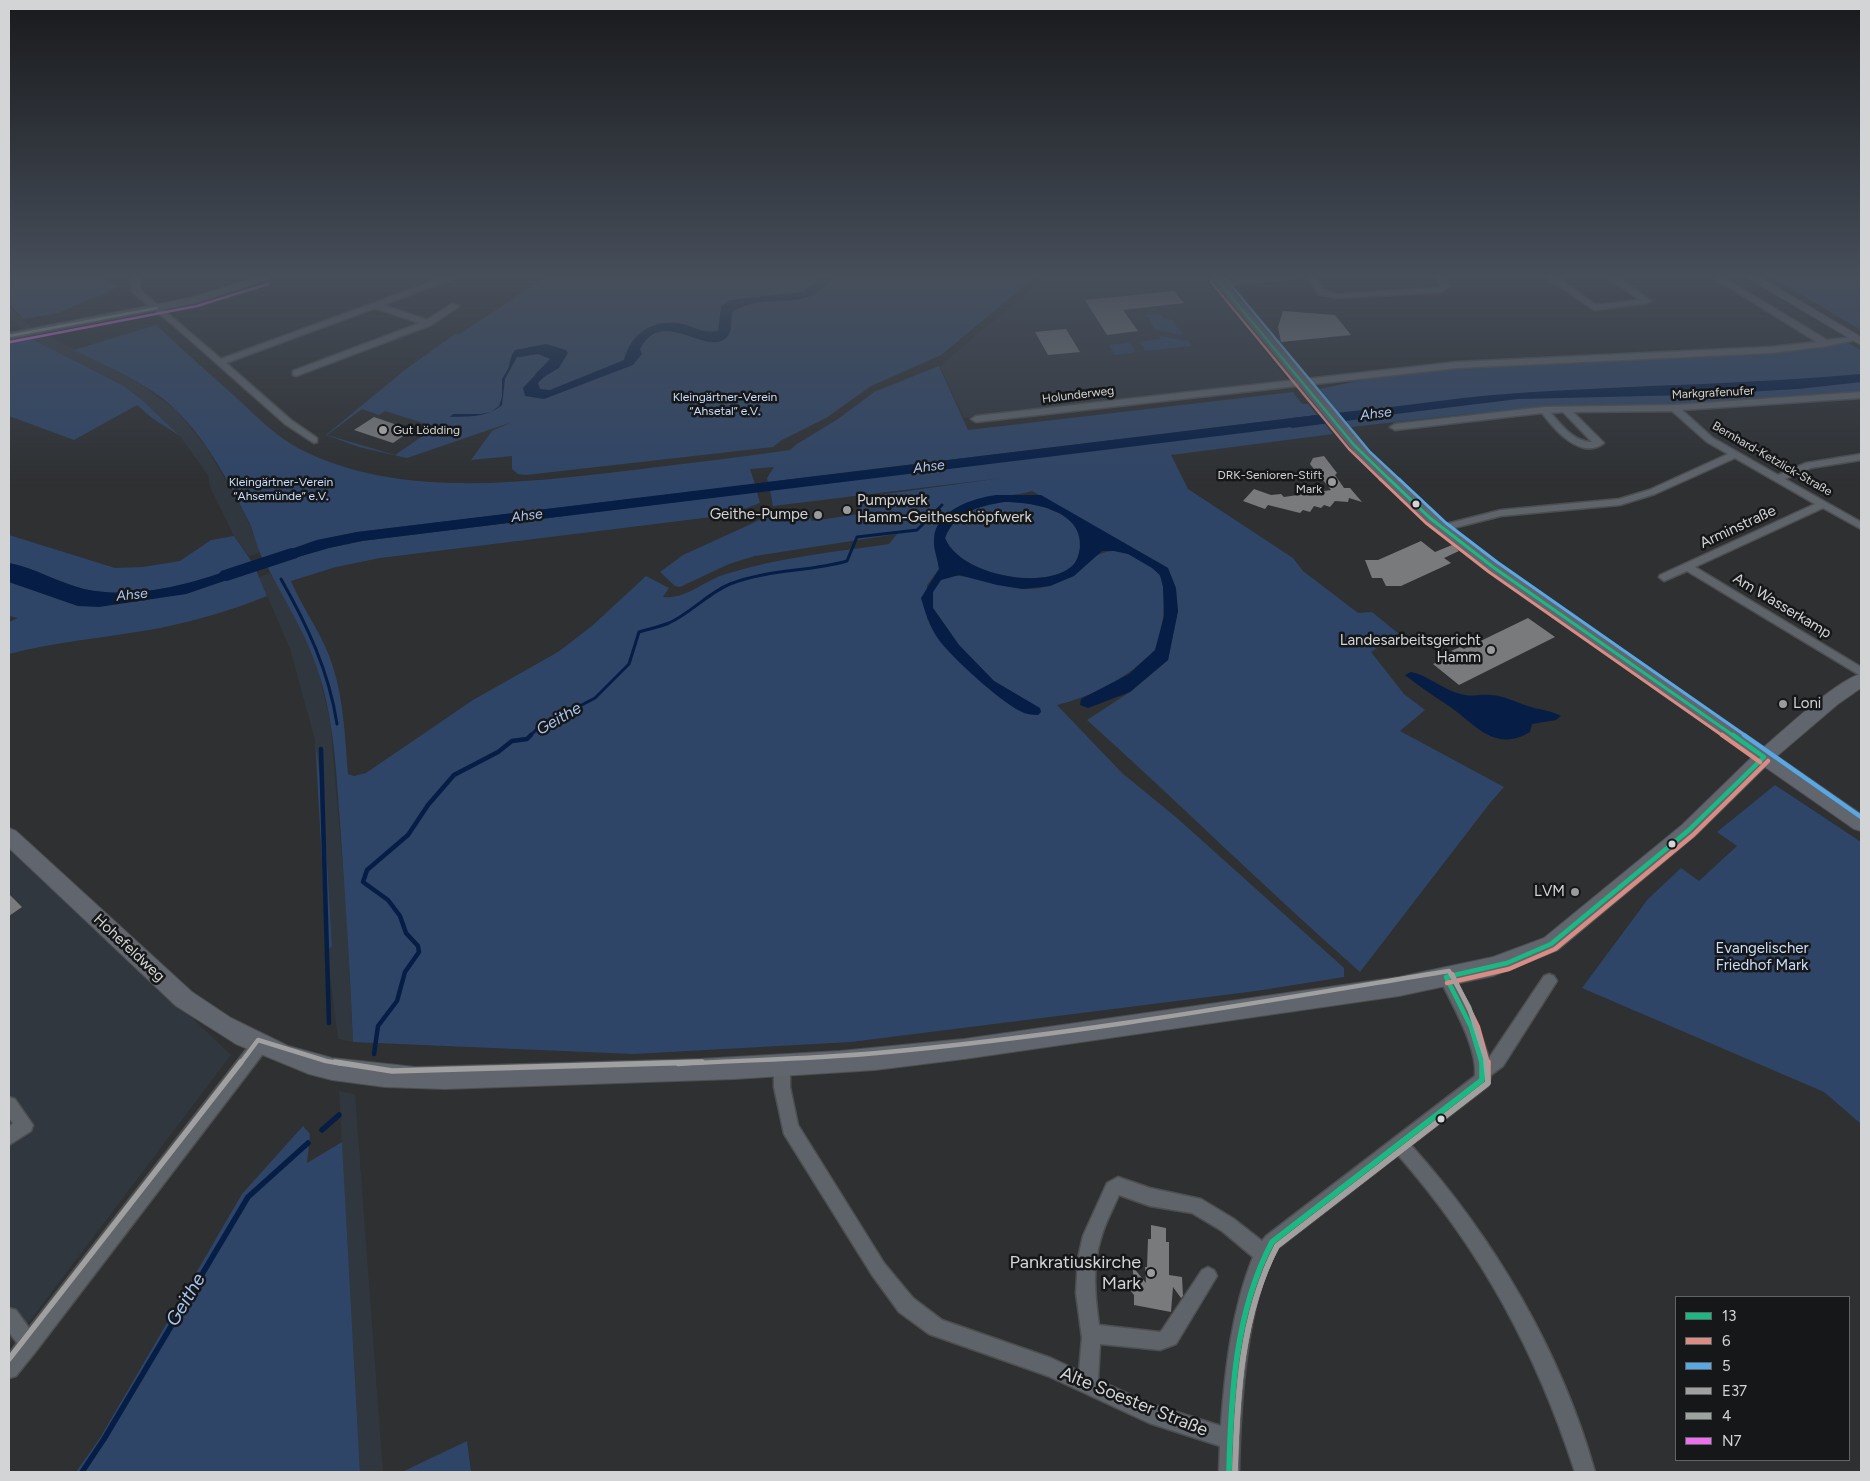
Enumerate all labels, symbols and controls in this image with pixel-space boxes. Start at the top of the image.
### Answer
street label: Holunderweg [1041,383,1115,407]
street label: Markgrafenufer [1671,384,1755,402]
park label: Kleingärtner-Verein “Ahsetal” e.V. [673,390,777,418]
water label: Ahse [1359,404,1393,424]
street label: Bernhard-Ketzlick-Straße [1710,419,1834,499]
place label: Gut Lödding [393,423,460,437]
marker: Gut Lödding [377,424,389,436]
water label: Ahse [912,457,946,477]
place label: DRK-Senioren-Stift Mark [1218,468,1322,496]
park label: Kleingärtner-Verein “Ahsemünde” e.V. [229,475,333,503]
marker: DRK-Senioren-Stift Mark [1326,476,1338,488]
place label: Pumpwerk Hamm-Geitheschöpfwerk [857,492,1032,527]
unlabelled marker [1411,499,1421,509]
street label: Arminstraße [1697,502,1779,552]
marker: Pumpwerk Hamm-Geitheschöpfwerk [841,504,853,516]
water label: Ahse [510,506,544,526]
place label: Geithe-Pumpe [710,506,808,524]
marker: Geithe-Pumpe [812,509,824,521]
street label: Am Wasserkamp [1729,570,1835,642]
water label: Ahse [115,585,149,605]
place label: Landesarbeitsgericht Hamm [1340,632,1481,667]
marker: Landesarbeitsgericht Hamm [1485,644,1497,656]
place label: Loni [1793,695,1821,713]
marker: Loni [1777,698,1789,710]
water label: Geithe [533,699,585,739]
unlabelled marker [1667,839,1677,849]
place label: LVM [1534,883,1565,901]
marker: LVM [1569,886,1581,898]
street label: Hohefeldweg [90,910,168,986]
park label: Evangelischer Friedhof Mark [1715,940,1809,975]
unlabelled marker [1436,1114,1446,1124]
place label: Pankratiuskirche Mark [1010,1252,1141,1294]
marker: Pankratiuskirche Mark [1145,1267,1157,1279]
water label: Geithe [161,1269,211,1331]
legend [1675,1296,1850,1461]
text: 13 [1722,1307,1736,1325]
text: 6 [1722,1332,1731,1350]
text: 5 [1722,1357,1731,1375]
street label: Alte Soester Straße [1057,1363,1211,1441]
text: E37 [1722,1382,1747,1400]
text: 4 [1722,1407,1731,1425]
text: N7 [1722,1432,1742,1450]

